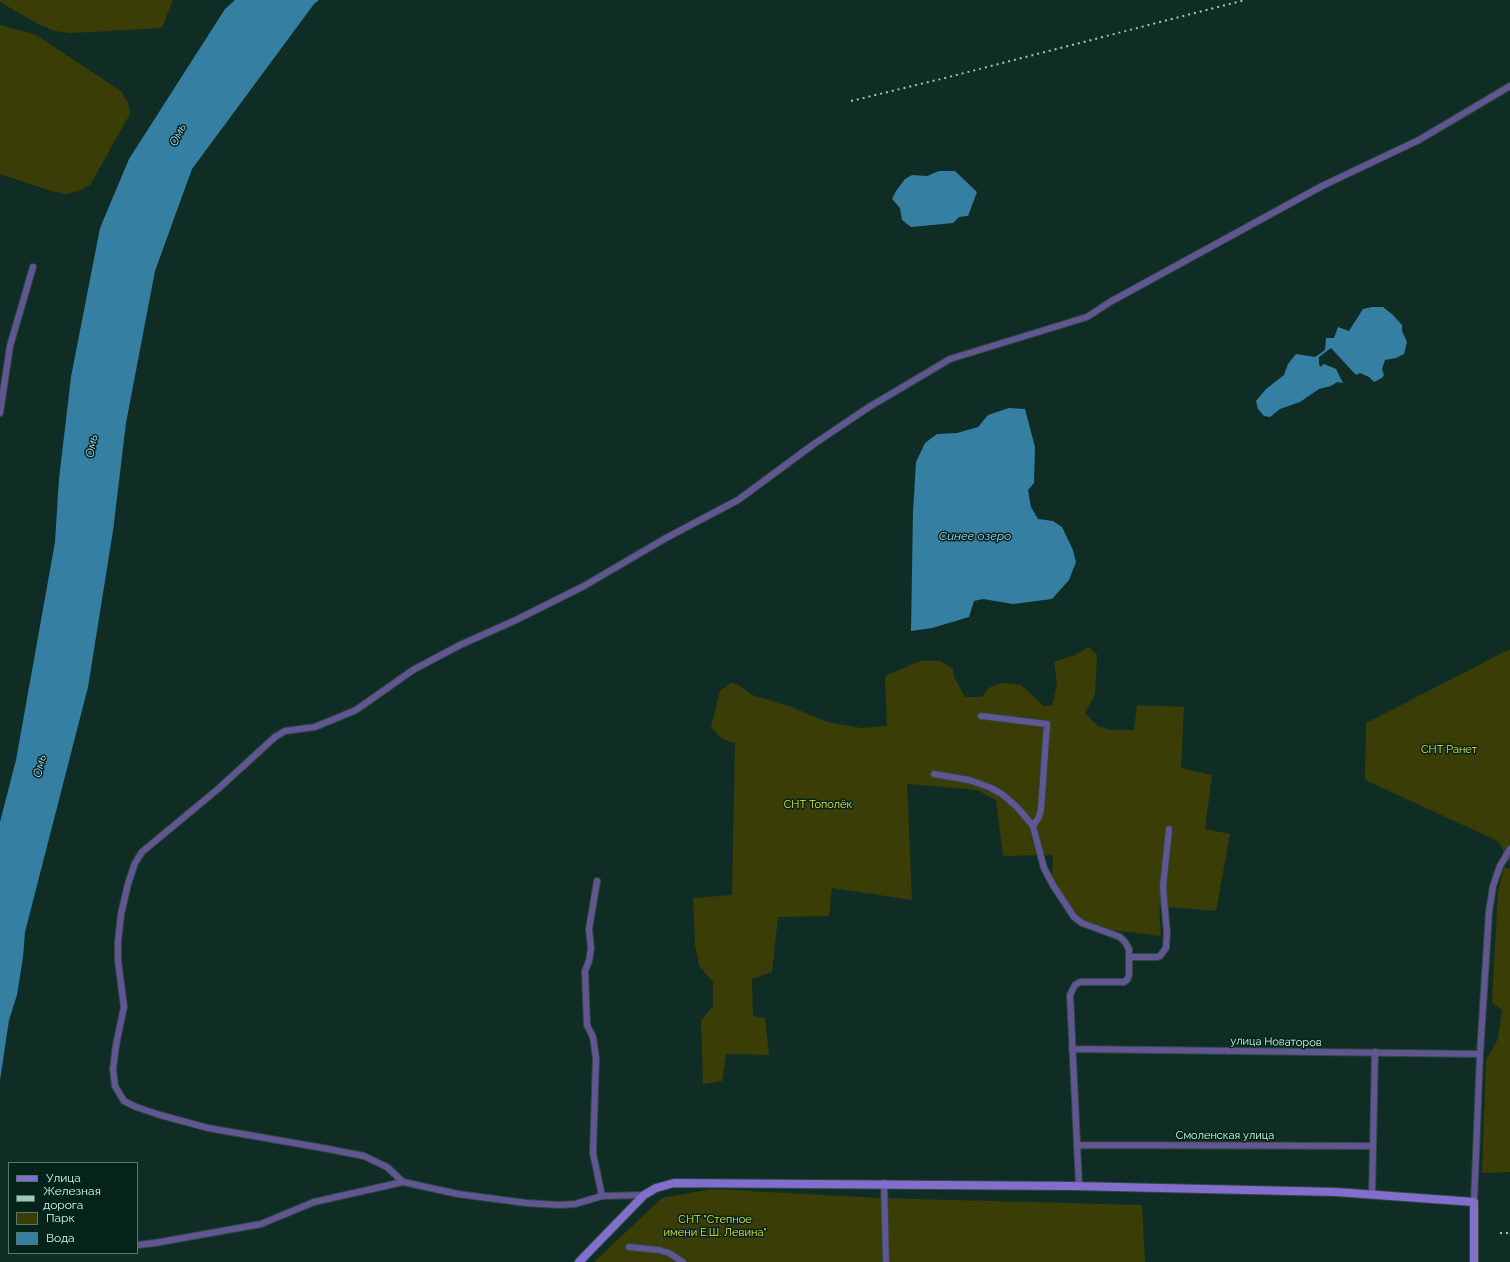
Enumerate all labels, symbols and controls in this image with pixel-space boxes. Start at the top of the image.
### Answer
water label: Омь [166,121,190,149]
water label: Омь [83,433,101,459]
water label: Синее озеро [939,529,1011,543]
park label: СНТ Ранет [1421,743,1477,757]
water label: Омь [30,753,50,779]
park label: СНТ Тополёк [784,798,852,812]
street label: улица Новаторов [1230,1035,1322,1049]
street label: Смоленская улица [1176,1129,1274,1143]
legend [8,1162,138,1254]
text: Улица [46,1171,81,1185]
text: Железная дорога [43,1184,101,1212]
text: Парк [46,1211,75,1225]
park label: СНТ "Степное имени Е.Ш. Левина" [664,1213,766,1239]
text: Вода [46,1231,75,1245]

